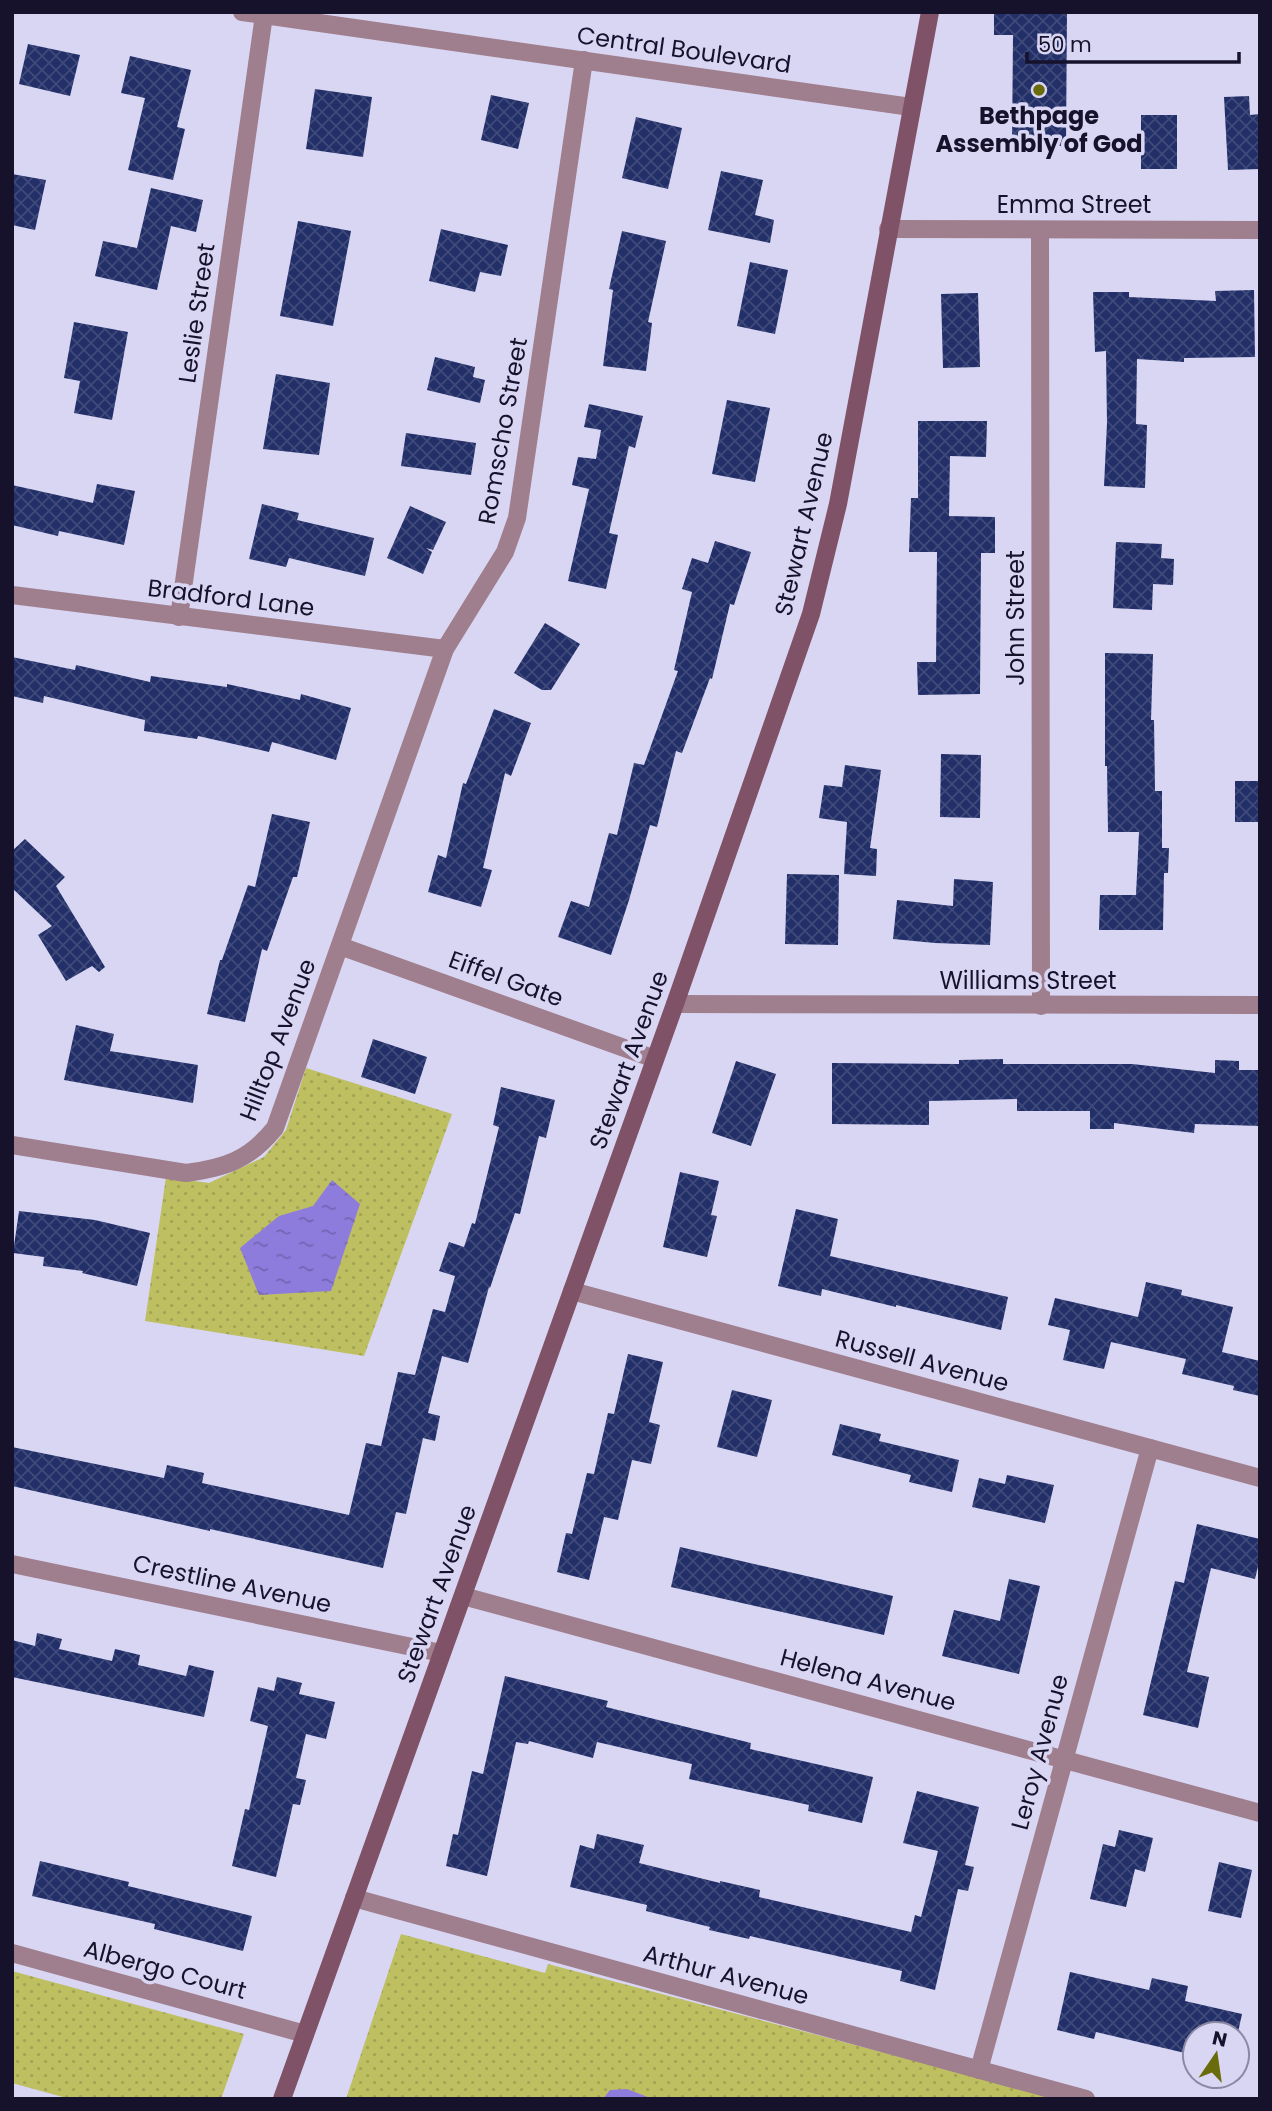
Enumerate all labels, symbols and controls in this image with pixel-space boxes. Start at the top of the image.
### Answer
street label: Central Boulevard [575,18,793,81]
scale bar [1027,21,1239,65]
text: 50 m [1038,30,1092,59]
marker: Bethpage Assembly of God [1031,82,1047,98]
place label: Bethpage Assembly of God [935,99,1143,160]
street label: Emma Street [997,188,1151,221]
street label: Leslie Street [170,241,223,385]
street label: Romscho Street [470,335,535,527]
street label: Stewart Avenue [766,429,841,619]
street label: John Street [999,550,1032,686]
street label: Bradford Lane [146,571,316,624]
street label: Eiffel Gate [444,943,568,1015]
street label: Hilltop Avenue [231,954,324,1126]
street label: Williams Street [939,964,1117,997]
street label: Stewart Avenue [581,966,676,1154]
street label: Russell Avenue [832,1322,1012,1400]
street label: Stewart Avenue [389,1500,484,1688]
street label: Crestline Avenue [130,1546,334,1621]
street label: Helena Avenue [777,1640,960,1719]
street label: Leroy Avenue [1003,1671,1076,1833]
street label: Albergo Court [80,1932,250,2007]
street label: Arthur Avenue [640,1937,813,2012]
north arrow [1181,2020,1251,2090]
text: N [1210,2024,1230,2054]

